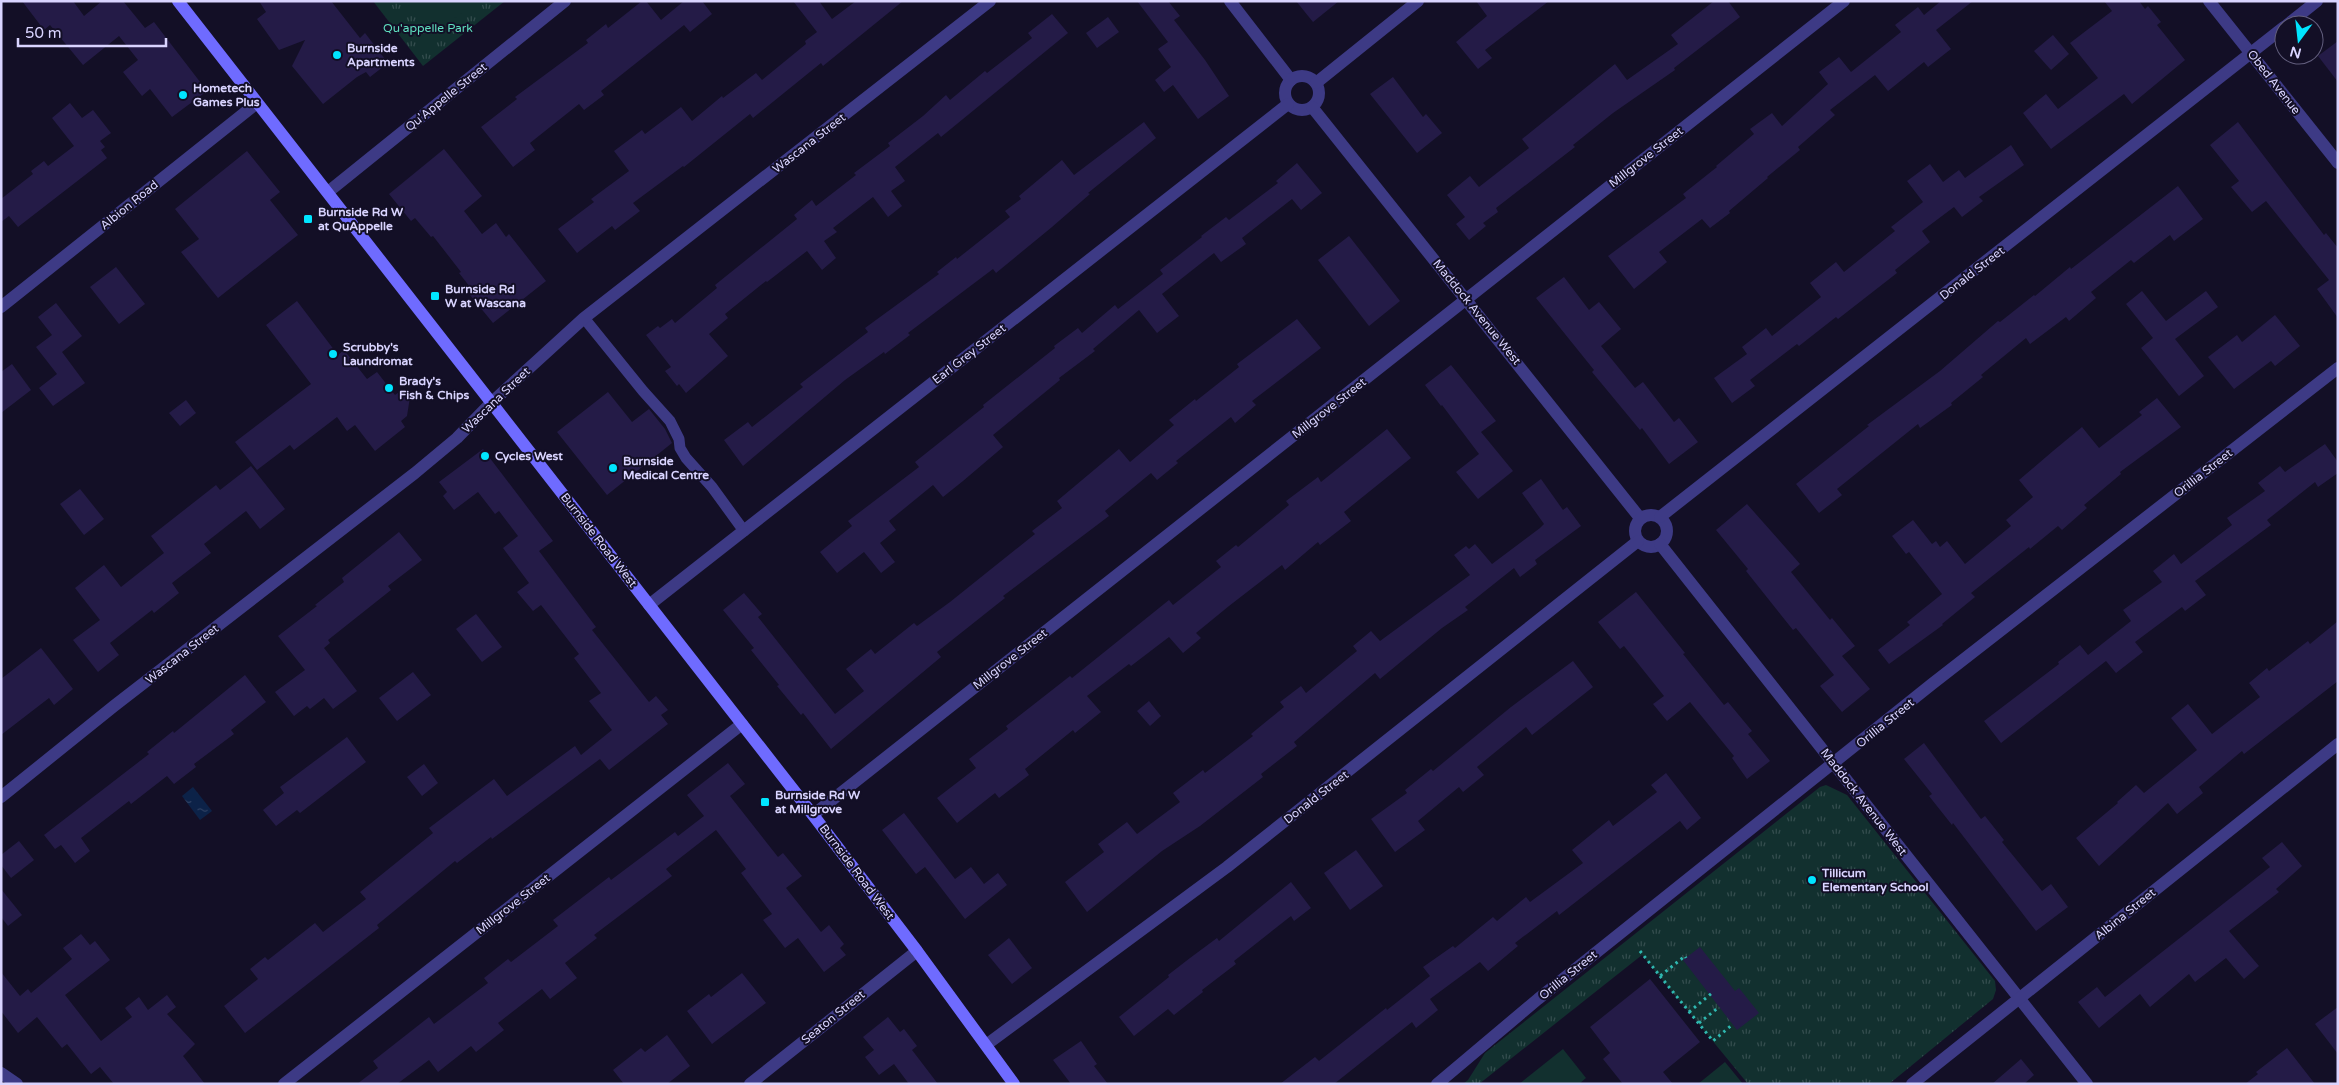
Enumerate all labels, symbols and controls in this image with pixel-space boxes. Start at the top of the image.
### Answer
scale bar [18,15,165,47]
north arrow [2274,15,2324,65]
park label: Qu'appelle Park [383,21,473,35]
text: 50 m [25,24,62,42]
place label: Burnside Apartments [347,41,415,70]
text: N [2288,42,2303,62]
street label: Obed Avenue [2245,47,2304,117]
marker: Burnside Apartments [331,49,343,61]
street label: Qu'Appelle Street [402,60,490,134]
place label: Hometech Games Plus [193,81,260,109]
marker: Hometech Games Plus [177,89,189,101]
street label: Wascana Street [770,110,849,176]
street label: Millgrove Street [1606,123,1686,190]
street label: Albion Road [97,177,161,233]
place label: Burnside Rd W at QuAppelle [318,205,404,234]
marker: Burnside Rd W at QuAppelle [302,213,314,225]
street label: Donald Street [1937,243,2007,303]
street label: Maddock Avenue West [1430,256,1524,368]
place label: Burnside Rd W at Wascana [445,282,526,310]
marker: Burnside Rd W at Wascana [429,290,441,302]
street label: Earl Grey Street [930,321,1009,387]
place label: Scrubby's Laundromat [343,340,413,368]
marker: Scrubby's Laundromat [327,348,339,360]
street label: Wascana Street [459,364,533,436]
place label: Brady's Fish & Chips [399,374,469,403]
street label: Millgrove Street [1289,374,1369,441]
marker: Brady's Fish & Chips [383,382,395,394]
street label: Orillia Street [2171,446,2235,500]
place label: Cycles West [495,449,563,464]
marker: Cycles West [479,450,491,462]
place label: Burnside Medical Centre [623,454,709,482]
marker: Burnside Medical Centre [607,462,619,474]
street label: Burnside Road West [558,490,640,590]
street label: Wascana Street [143,621,222,687]
street label: Millgrove Street [970,625,1050,692]
street label: Orillia Street [1853,695,1917,751]
street label: Maddock Avenue West [1818,746,1910,858]
street label: Donald Street [1281,767,1351,827]
place label: Burnside Rd W at Millgrove [775,788,861,817]
marker: Burnside Rd W at Millgrove [759,796,771,808]
street label: Burnside Road West [817,822,898,923]
place label: Tillicum Elementary School [1821,866,1929,895]
street label: Millgrove Street [473,870,553,937]
marker: Tillicum Elementary School [1806,874,1818,886]
street label: Albina Street [2092,885,2158,943]
street label: Orillia Street [1536,947,1600,1003]
street label: Seaton Street [799,987,868,1047]

